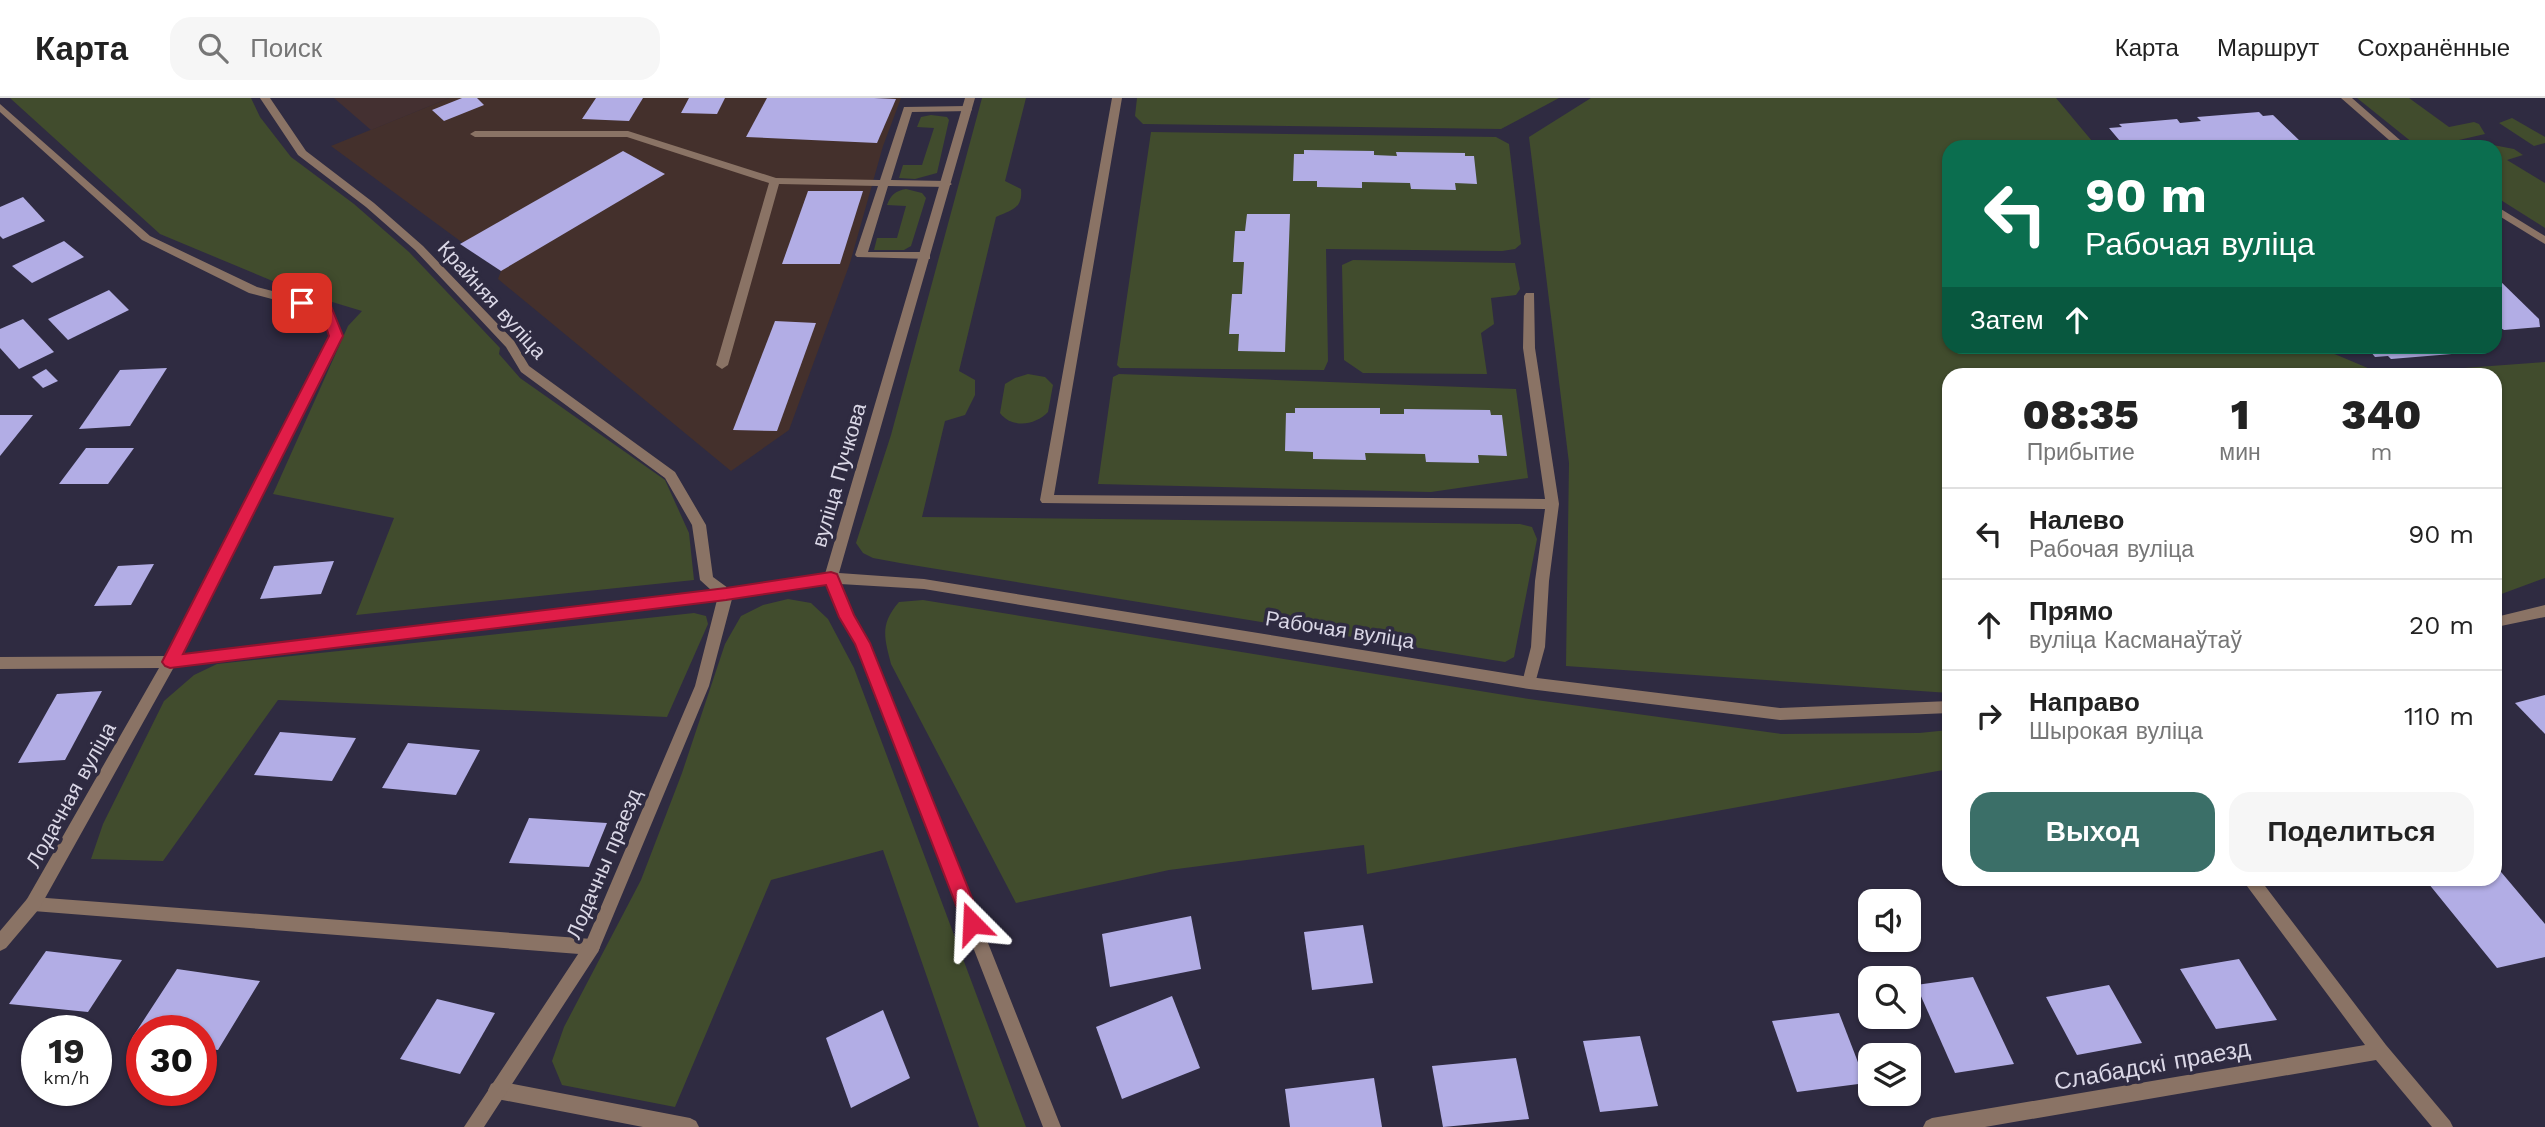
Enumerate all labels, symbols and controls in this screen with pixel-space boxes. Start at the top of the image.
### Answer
search box [170,17,660,80]
text: Карта [35,29,128,68]
icon: search [194,29,232,67]
text: Поиск [250,33,322,63]
text: Карта [2115,34,2179,62]
text: Маршрут [2217,34,2319,62]
text: Сохранённые [2357,34,2510,62]
text: 90 m [2085,166,2207,224]
icon: left [1970,168,2061,259]
text: Рабочая вуліца [2085,225,2315,263]
street label: Крайняя вуліца [433,235,552,364]
pin [272,273,332,333]
icon: arrive [283,284,321,322]
icon: ahead [2058,301,2096,339]
text: Затем [1970,305,2044,335]
text: 08:35 [2023,390,2139,439]
text: 1 [2231,390,2249,439]
text: 340 [2341,390,2421,439]
street label: вуліца Пучкова [806,400,871,550]
text: Прибытие [2027,439,2135,466]
text: мин [2219,439,2261,466]
text: m [2370,439,2392,466]
text: Налево [2029,505,2124,535]
icon: left [1970,515,2008,553]
text: 90 m [2408,519,2474,549]
text: Рабочая вуліца [2029,536,2194,563]
text: Прямо [2029,596,2113,626]
street label: Рабочая вуліца [1264,605,1417,654]
icon: ahead [1970,606,2008,644]
text: 20 m [2409,610,2474,640]
text: вуліца Касманаўтаў [2029,627,2242,654]
text: Направо [2029,687,2140,717]
icon: right [1970,697,2008,735]
text: 110 m [2404,701,2474,731]
street label: Лодачная вуліца [20,717,121,872]
text: Шырокая вуліца [2029,718,2203,745]
street label: Лодачны праезд [561,785,646,943]
button: Выход [1970,792,2215,872]
button: Поделиться [2229,792,2474,872]
position arrow [935,886,1009,960]
map controls [1858,889,1921,1106]
button: sound [1858,889,1921,952]
button: search [1858,966,1921,1029]
speed limit sign: 30 [126,1015,217,1106]
text: 19 [48,1030,85,1072]
street label: Слабадскі праезд [2052,1034,2252,1096]
button: layers [1858,1043,1921,1106]
text: km/h [43,1067,90,1088]

